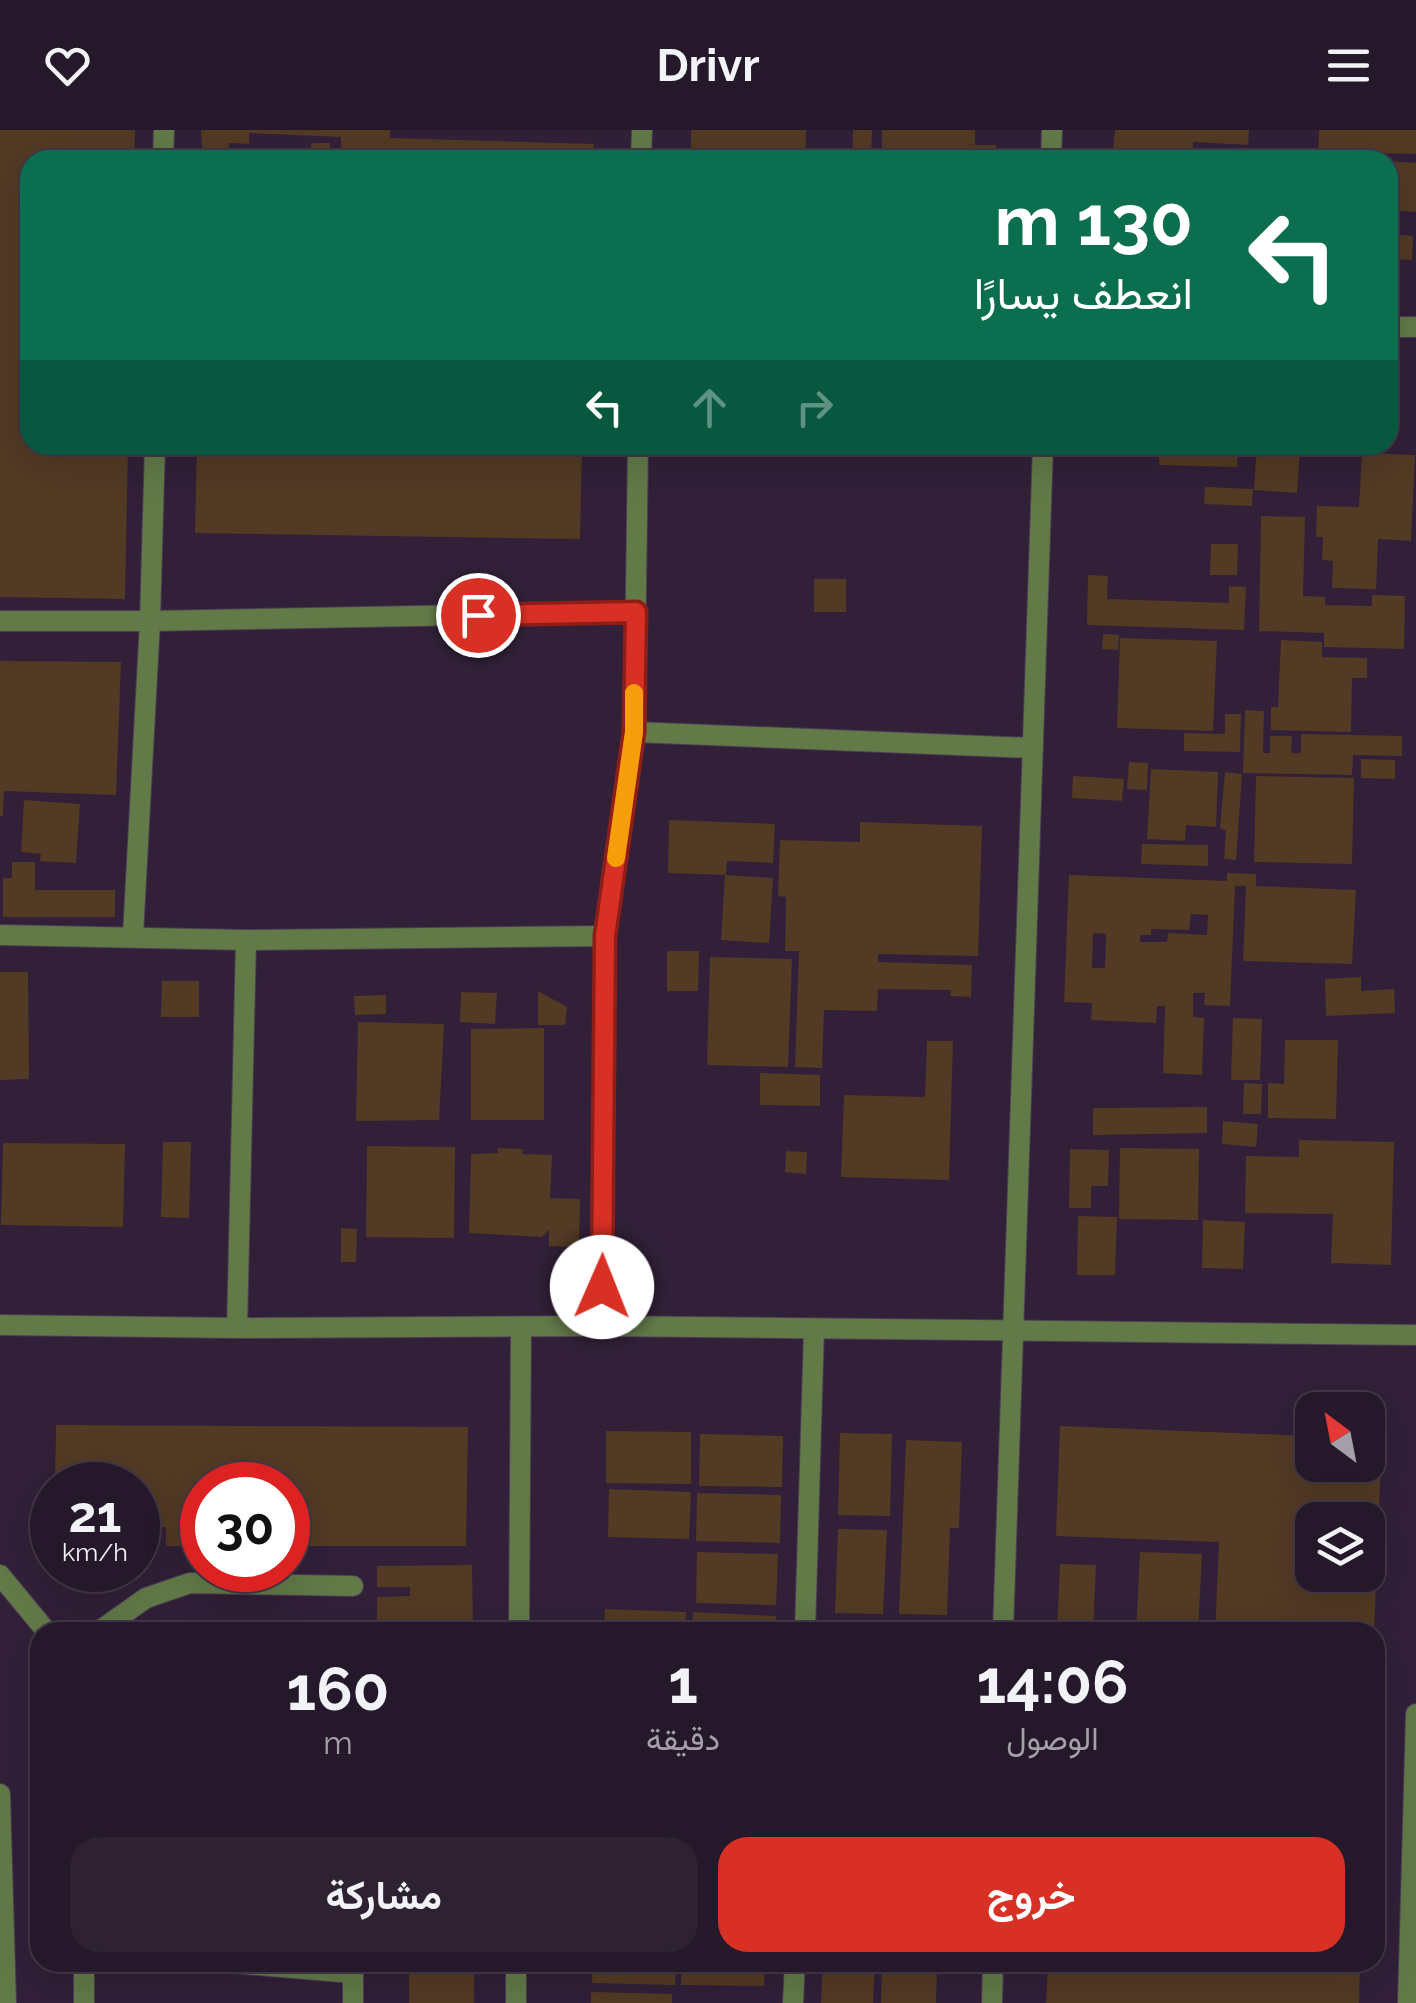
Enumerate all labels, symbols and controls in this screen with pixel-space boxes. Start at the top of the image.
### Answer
icon: heart [40,38,95,93]
icon: menu [1321,38,1376,93]
text: Drivr [656,39,760,92]
text: 130 m [994,179,1193,261]
icon: left [1228,190,1358,320]
text: انعطف يسارًا [974,267,1193,320]
icon: left [577,380,632,435]
icon: ahead [682,380,737,435]
icon: right [787,380,842,435]
pin [436,573,521,658]
icon: arrive [451,588,506,643]
position arrow [550,1235,654,1339]
north arrow [1295,1392,1385,1482]
map controls [1295,1392,1385,1592]
speed limit sign: 30 [180,1462,310,1592]
text: 21 [69,1485,121,1544]
button: layers [1295,1502,1385,1592]
text: km/h [62,1537,128,1567]
text: 1 [668,1647,698,1717]
text: 14:06 [977,1647,1129,1717]
text: 160 [287,1654,389,1724]
text: دقيقة [646,1720,720,1757]
text: الوصول [1006,1720,1099,1757]
text: m [323,1724,353,1761]
button: مشاركة [70,1837,698,1952]
button: خروج [718,1837,1345,1952]

